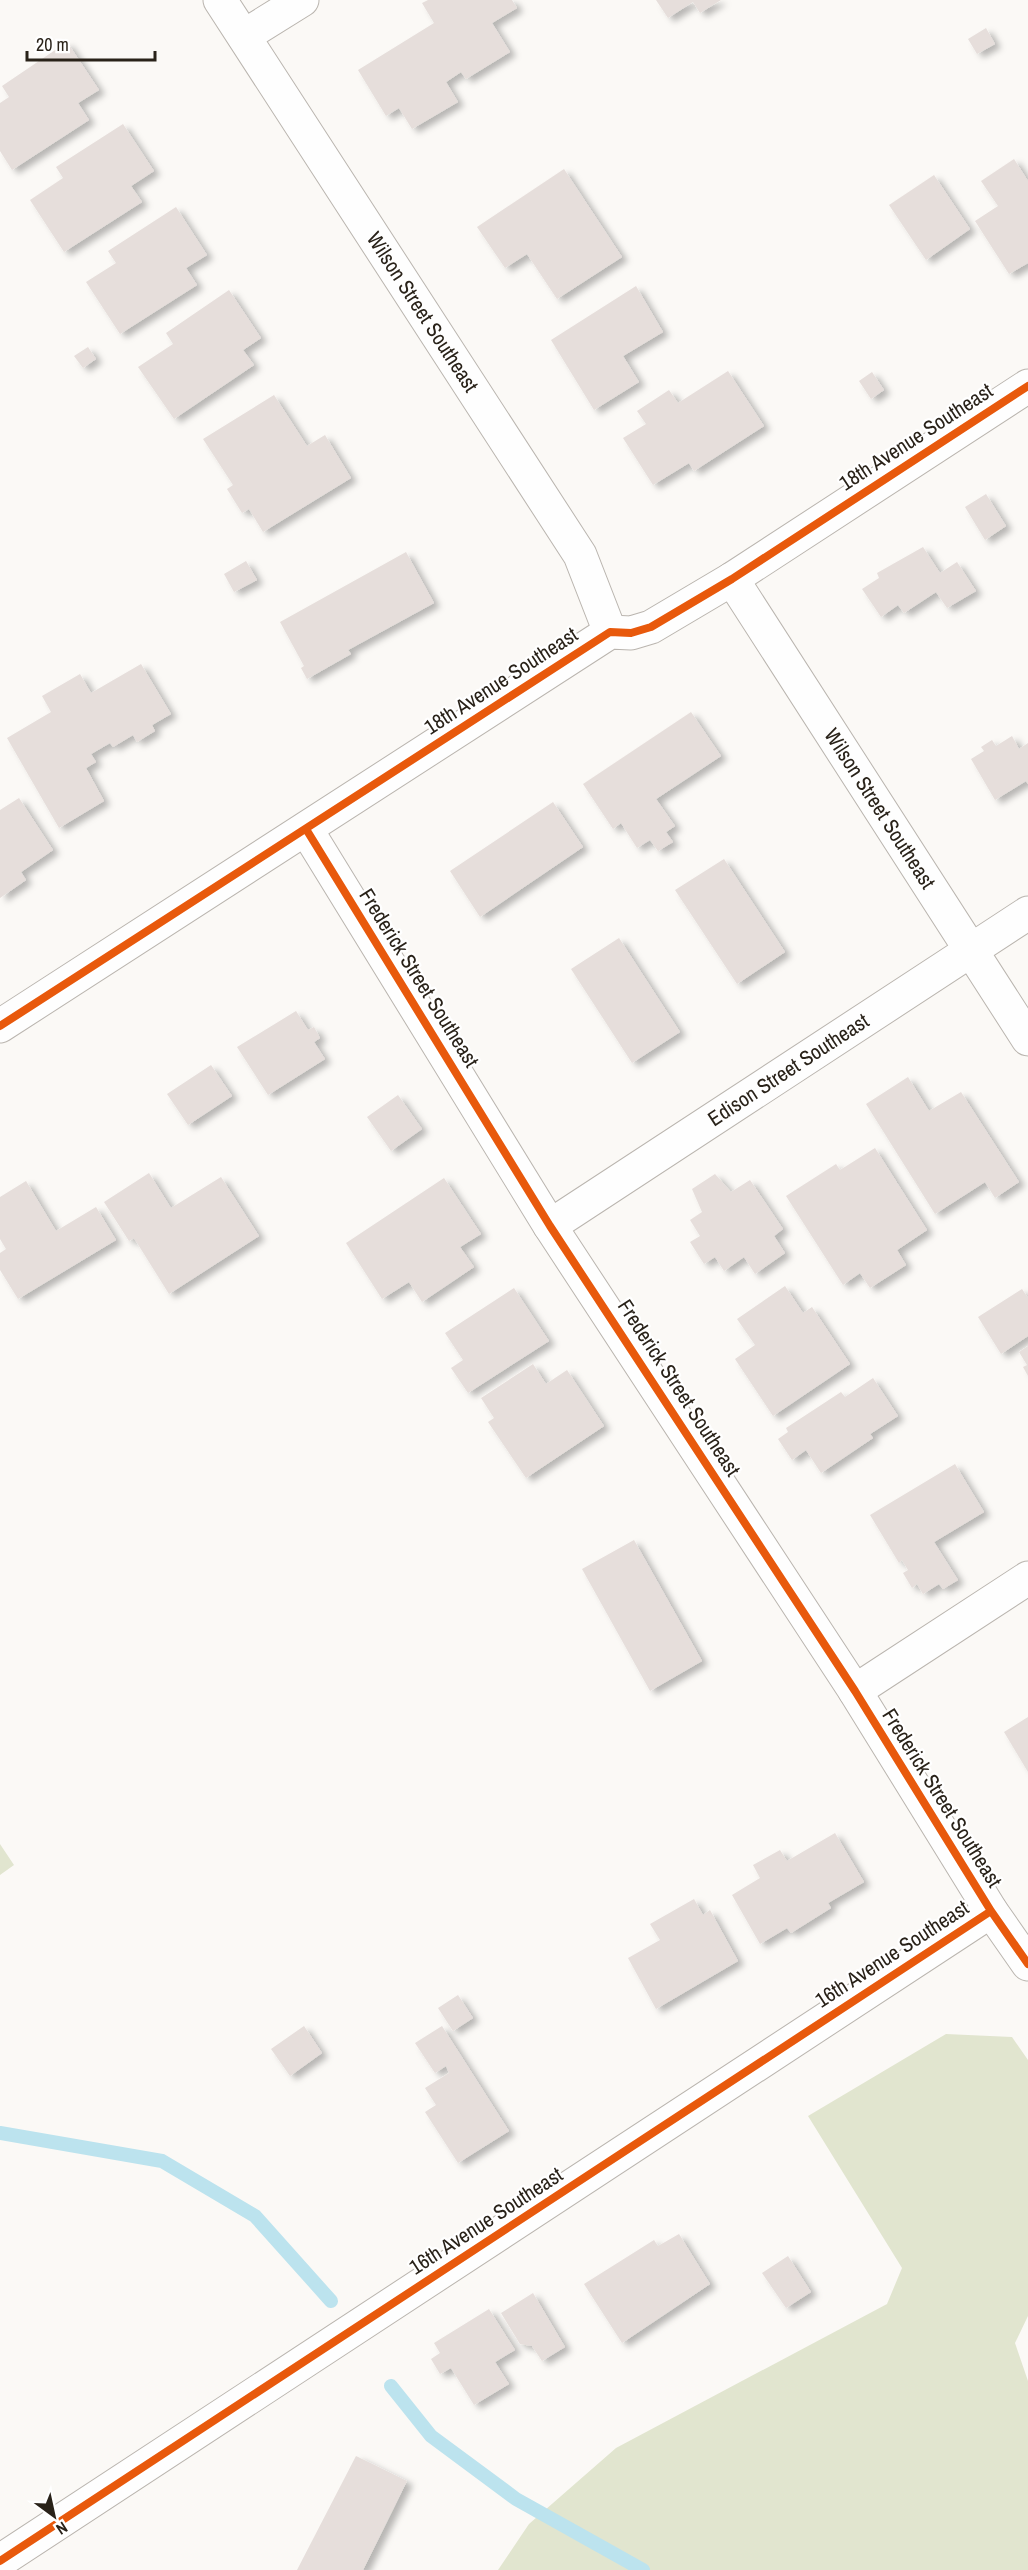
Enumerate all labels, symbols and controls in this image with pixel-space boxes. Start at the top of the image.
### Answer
scale bar [27,24,154,62]
text: 20 m [36,32,69,57]
street label: Wilson Street Southeast [360,226,486,398]
street label: 18th Avenue Southeast [833,376,998,497]
street label: 18th Avenue Southeast [418,620,583,741]
street label: Wilson Street Southeast [818,722,943,894]
street label: Frederick Street Southeast [353,883,486,1073]
street label: Edison Street Southeast [702,1006,874,1133]
street label: Frederick Street Southeast [611,1294,748,1482]
street label: Frederick Street Southeast [876,1703,1009,1893]
street label: 16th Avenue Southeast [809,1893,974,2014]
street label: 16th Avenue Southeast [403,2160,568,2281]
north arrow [24,2486,84,2546]
text: N [52,2517,72,2540]

